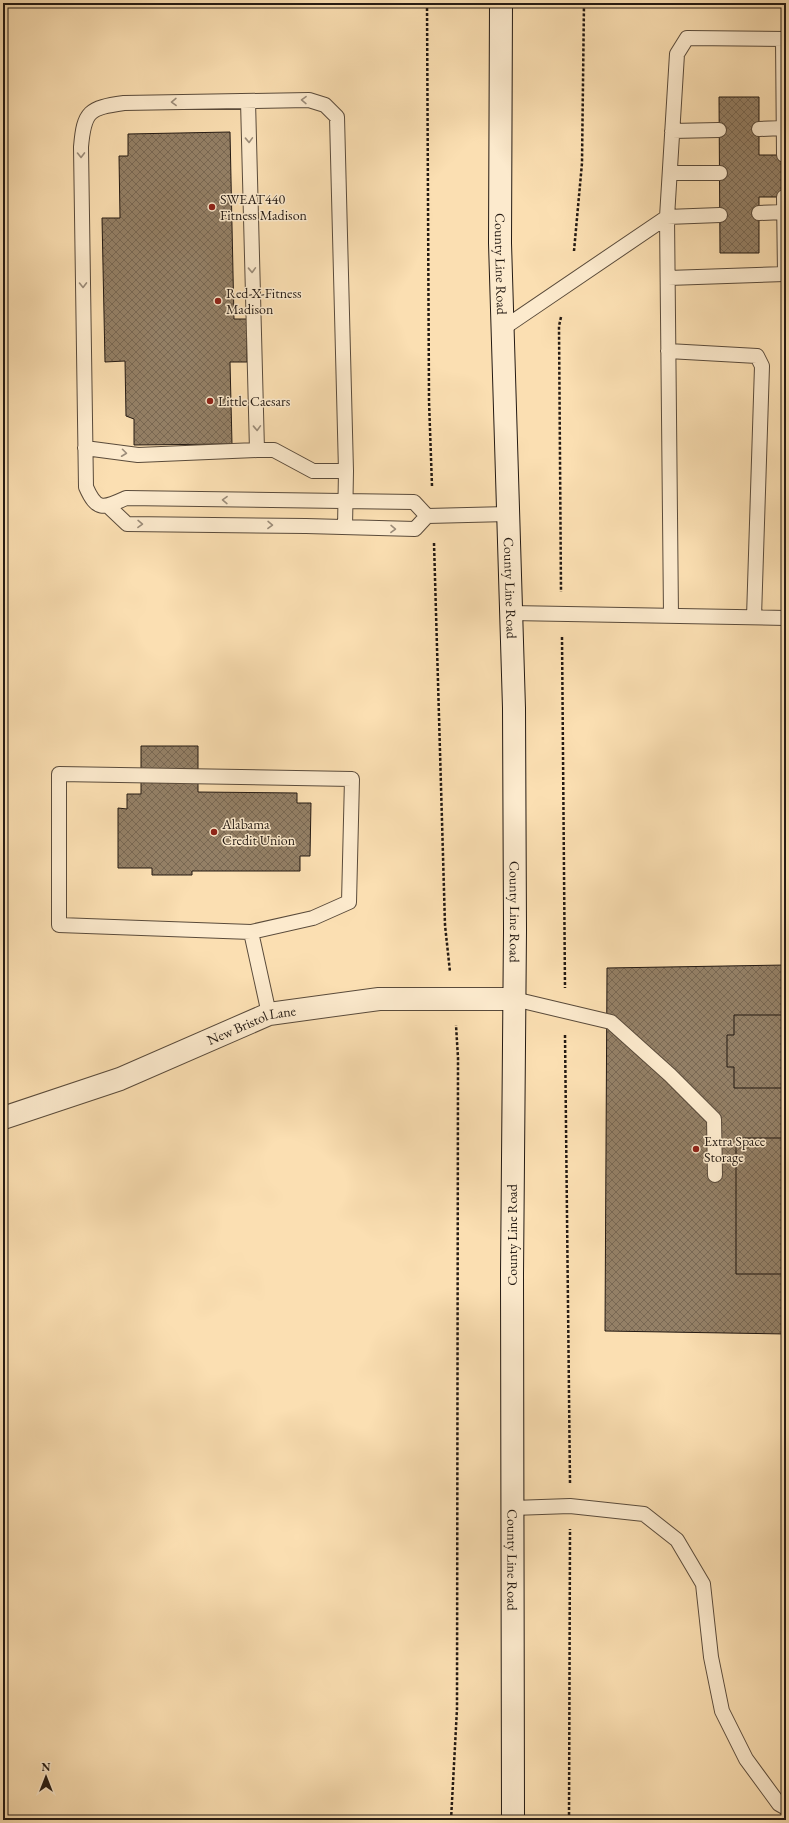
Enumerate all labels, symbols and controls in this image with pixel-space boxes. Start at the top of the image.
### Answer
one-way arrow [301,96,307,105]
one-way arrow [171,98,177,106]
one-way arrow [245,137,253,143]
one-way arrow [77,152,85,158]
place label: SWEAT440 Fitness Madison [220,190,308,224]
marker: SWEAT440 Fitness Madison [207,202,217,212]
street label: County Line Road [491,213,511,316]
one-way arrow [248,267,257,273]
one-way arrow [79,282,87,288]
place label: Red-X-Fitness Madison [226,284,302,318]
marker: Red-X-Fitness Madison [213,296,223,306]
place label: Little Caesars [218,392,291,410]
marker: Little Caesars [205,396,215,406]
one-way arrow [252,425,261,431]
one-way arrow [121,448,127,457]
one-way arrow [222,495,228,504]
one-way arrow [137,520,143,528]
one-way arrow [267,521,273,529]
one-way arrow [390,525,396,533]
street label: County Line Road [500,537,521,640]
place label: Alabama Credit Union [221,815,296,849]
marker: Alabama Credit Union [209,827,219,837]
street label: County Line Road [506,861,524,964]
street label: New Bristol Lane [204,1001,298,1049]
place label: Extra Space Storage [704,1132,766,1166]
marker: Extra Space Storage [691,1144,701,1154]
street label: County Line Road [503,1183,521,1286]
street label: County Line Road [503,1509,522,1612]
north arrow [26,1757,66,1797]
text: N [42,1760,51,1774]

